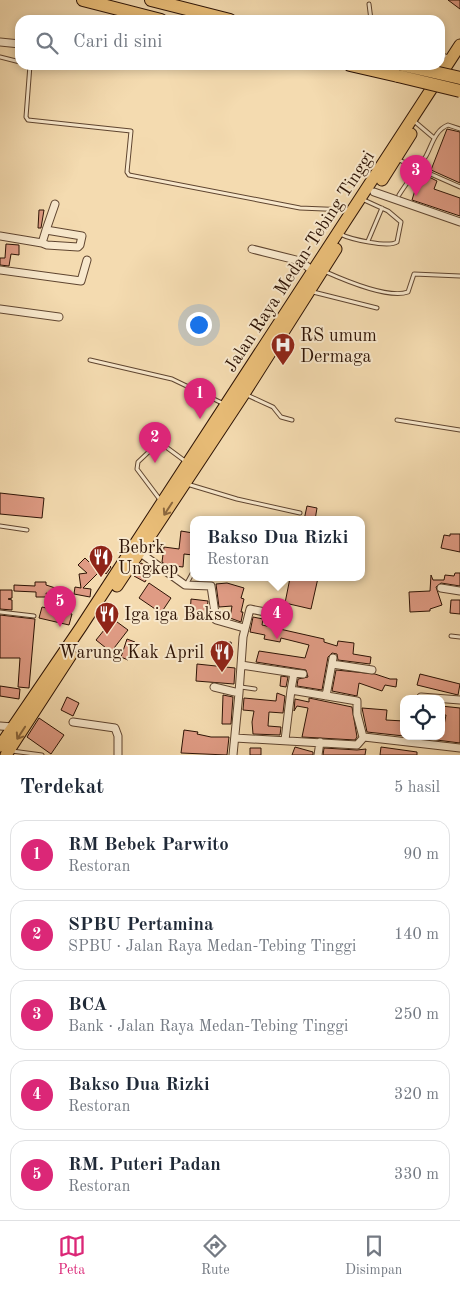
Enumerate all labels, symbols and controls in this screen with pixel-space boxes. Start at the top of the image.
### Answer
search box [15,15,445,70]
icon: search [33,29,61,57]
text: Cari di sini [73,33,163,52]
street label: Jalan Raya Medan-Tebing Tinggi [222,148,378,375]
pin: 3 [400,155,432,196]
your location [186,312,212,338]
place label: RS umum Dermaga [300,327,377,366]
hospital icon: RS umum Dermaga [270,332,296,366]
pin: 1 [184,378,216,419]
pin: 2 [139,422,171,463]
one-way arrow [163,502,173,516]
popup [190,516,365,581]
text: Bakso Dua Rizki [207,529,348,548]
place label: Bebrk Ungkep [118,539,178,578]
restaurant icon: Bebrk Ungkep [88,544,114,578]
text: Restoran [207,552,269,568]
pin: 5 [44,586,76,627]
pin: 4 [261,598,293,639]
restaurant icon: Iga iga Bakso [94,601,120,635]
place label: Iga iga Bakso [124,606,231,624]
restaurant icon: Warung Kak April [209,639,235,673]
place label: Warung Kak April [59,644,204,662]
map controls [400,695,445,740]
button: locate [400,695,445,740]
one-way arrow [15,725,25,739]
text: Terdekat [20,777,104,798]
text: 5 hasil [394,780,440,796]
text: RM Bebek Parwito [68,836,229,855]
text: 1 [32,847,42,863]
text: 90 m [403,847,439,863]
text: Restoran [68,859,130,875]
text: SPBU Pertamina [68,916,214,935]
text: 2 [32,927,42,943]
text: 140 m [394,927,439,943]
text: SPBU · Jalan Raya Medan-Tebing Tinggi [68,939,356,955]
text: BCA [68,996,107,1015]
text: 3 [32,1007,42,1023]
text: 250 m [394,1007,439,1023]
text: Bank · Jalan Raya Medan-Tebing Tinggi [68,1019,348,1035]
text: Bakso Dua Rizki [68,1076,210,1095]
text: 4 [32,1087,42,1103]
text: 320 m [394,1087,439,1103]
text: Restoran [68,1099,130,1115]
text: RM. Puteri Padan [68,1156,221,1175]
text: 5 [32,1167,42,1183]
text: 330 m [394,1167,439,1183]
text: Restoran [68,1179,130,1195]
tab: Peta [58,1232,86,1279]
tab: Rute [201,1232,230,1279]
tab: Disimpan [345,1232,402,1279]

